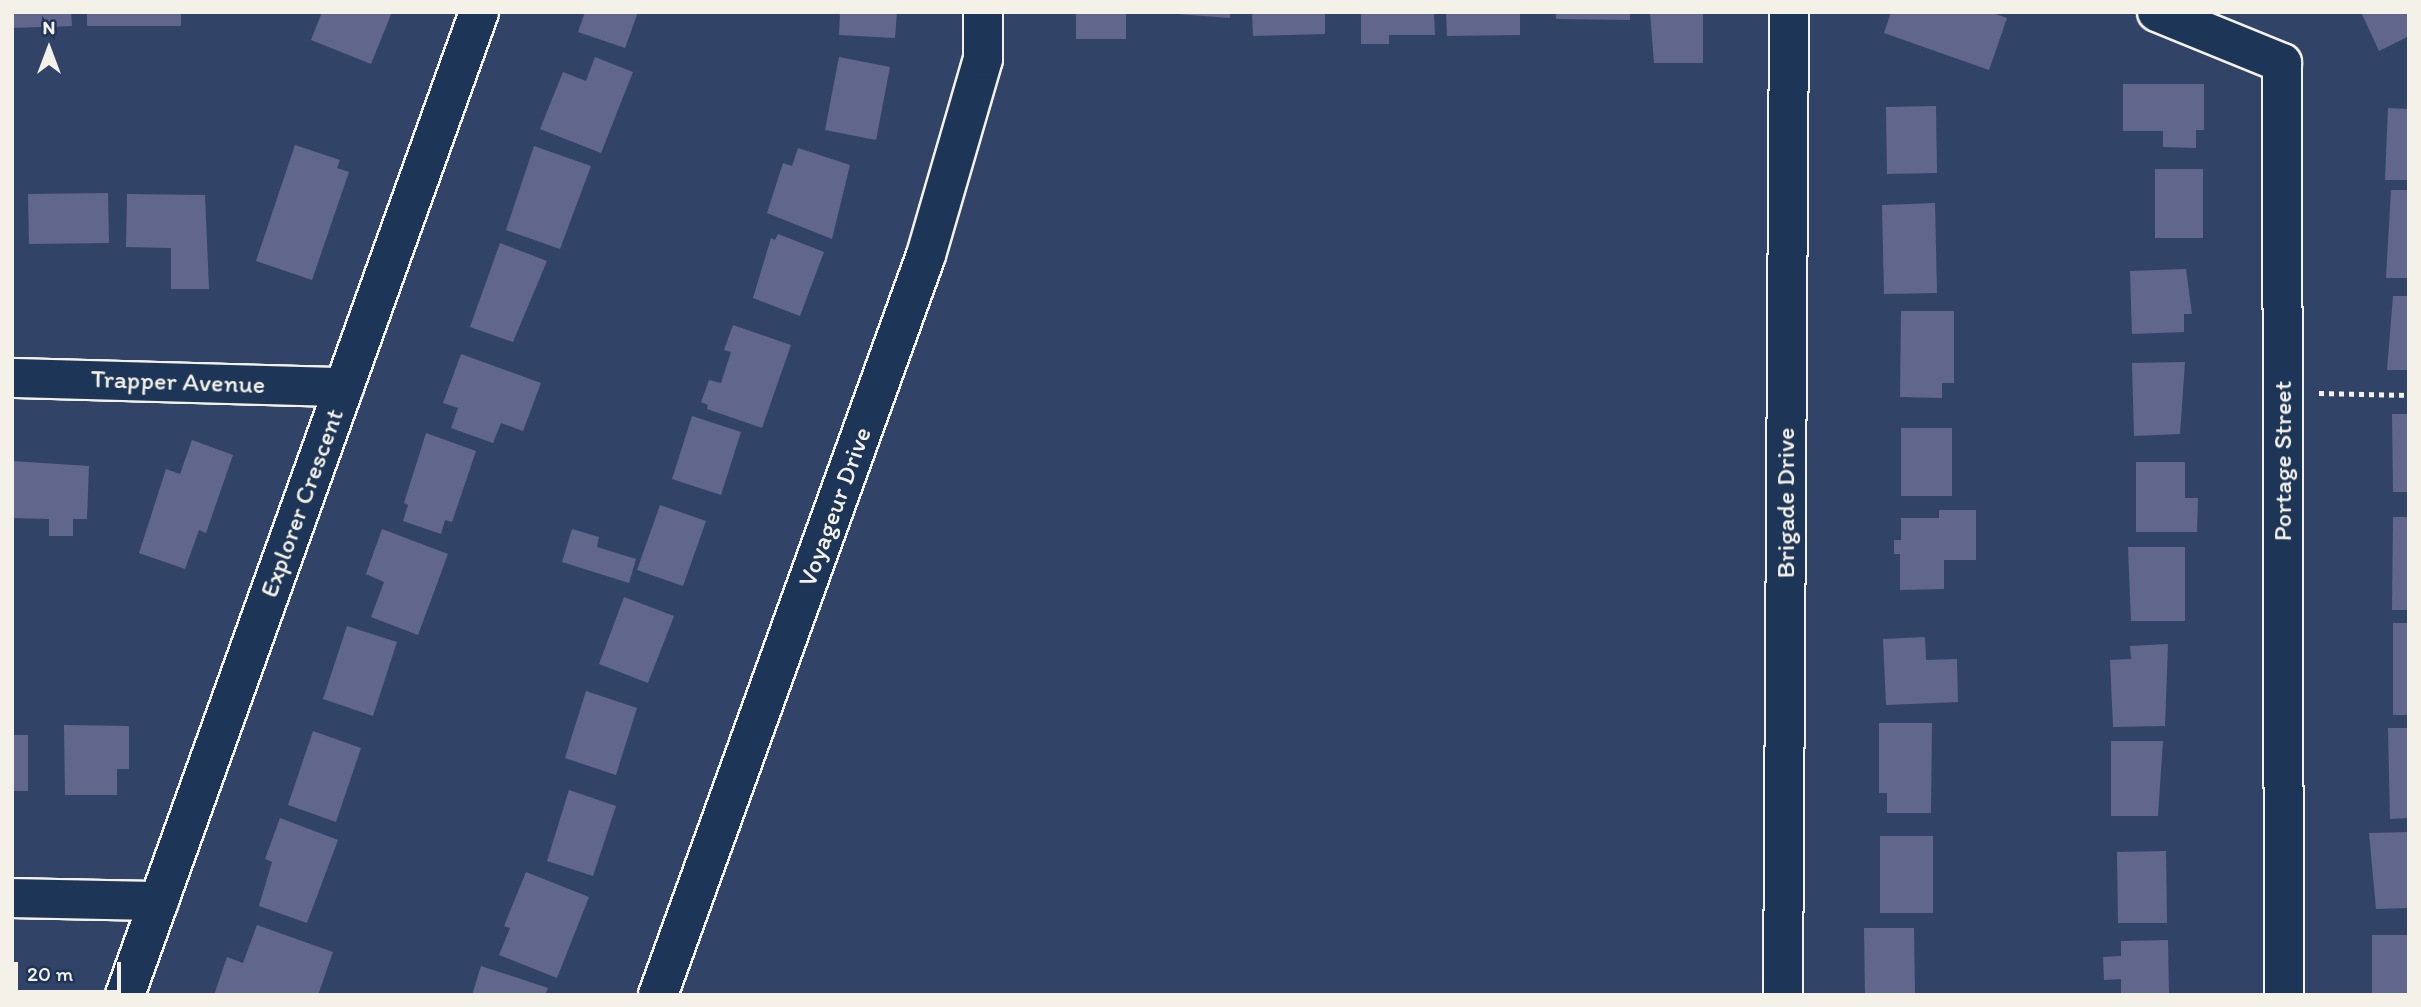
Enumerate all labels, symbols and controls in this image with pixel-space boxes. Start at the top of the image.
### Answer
north arrow [14,14,84,84]
text: N [43,16,55,39]
street label: Trapper Avenue [91,363,265,401]
street label: Portage Street [2267,381,2299,541]
street label: Explorer Crescent [253,404,351,602]
street label: Voyageur Drive [792,423,878,591]
street label: Brigade Drive [1770,428,1802,578]
scale bar [18,948,124,992]
text: 20 m [27,961,73,986]

